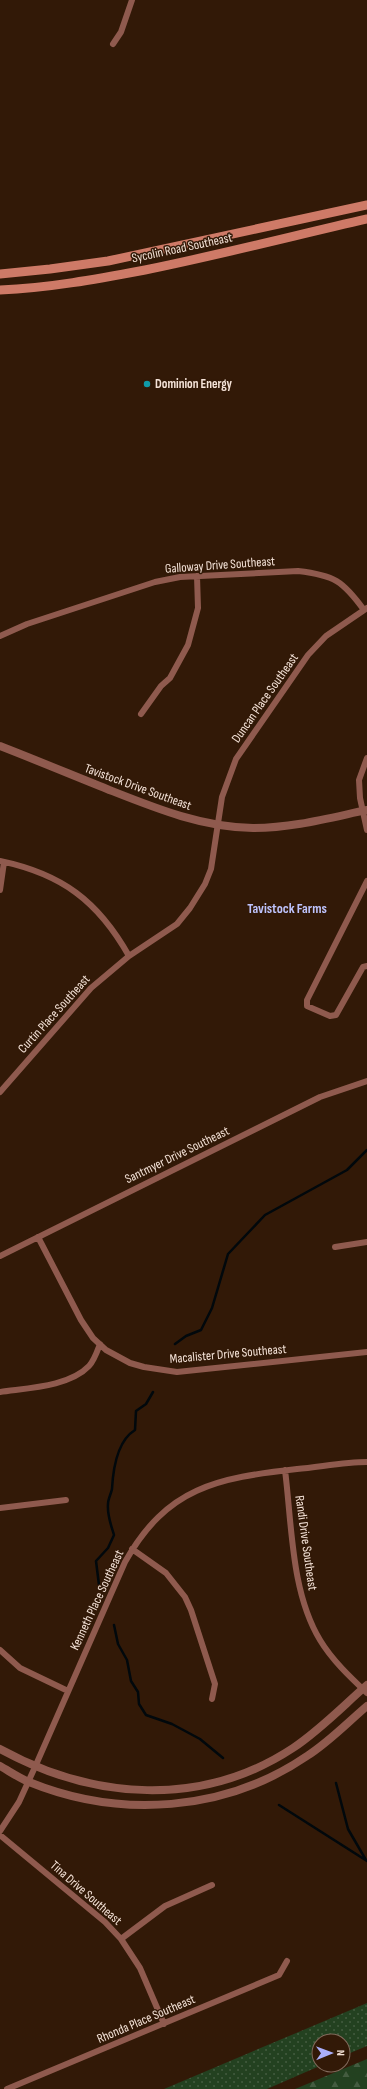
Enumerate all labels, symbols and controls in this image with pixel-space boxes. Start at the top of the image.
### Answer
street label: Sycolin Road Southeast [130,230,234,266]
place label: Dominion Energy [155,376,233,392]
marker: Dominion Energy [142,379,152,389]
street label: Galloway Drive Southeast [164,553,276,577]
street label: Duncan Place Southeast [228,650,302,746]
street label: Tavistock Drive Southeast [82,760,194,814]
district label: Tavistock Farms [247,900,327,917]
street label: Curtin Place Southeast [15,972,93,1056]
street label: Santmyer Drive Southeast [122,1123,232,1187]
street label: Macalister Drive Southeast [169,1341,287,1367]
street label: Randi Drive Southeast [291,1494,321,1592]
street label: Kenneth Place Southeast [67,1547,127,1653]
street label: Tina Drive Southeast [47,1857,125,1929]
street label: Rhonda Place Southeast [94,1991,198,2047]
north arrow [311,2033,351,2073]
text: N [334,2050,347,2056]

